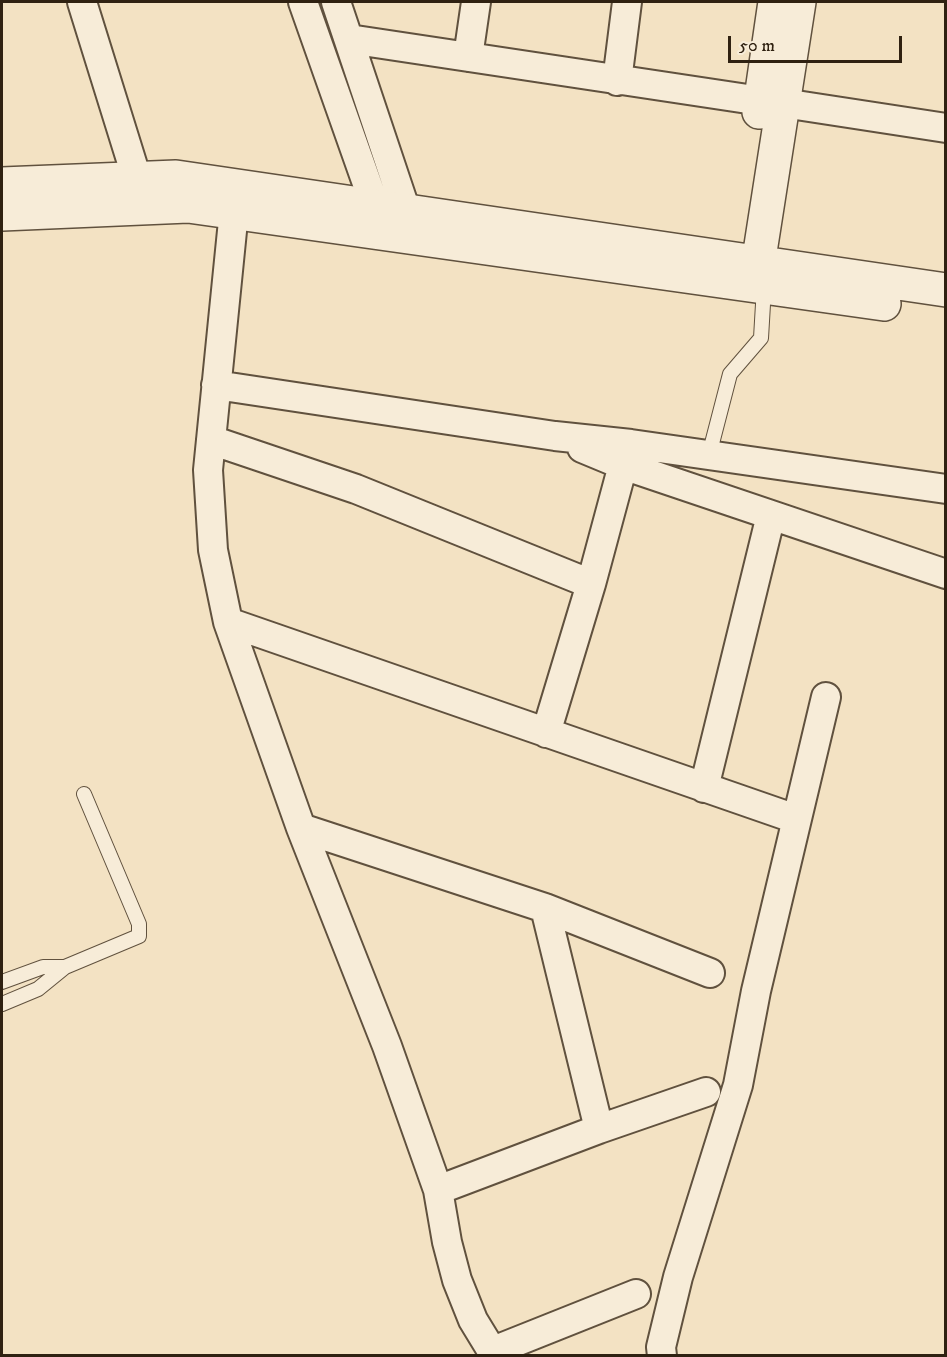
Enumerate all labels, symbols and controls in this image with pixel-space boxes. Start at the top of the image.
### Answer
scale bar [731,24,905,62]
text: 50 m [739,35,775,57]

